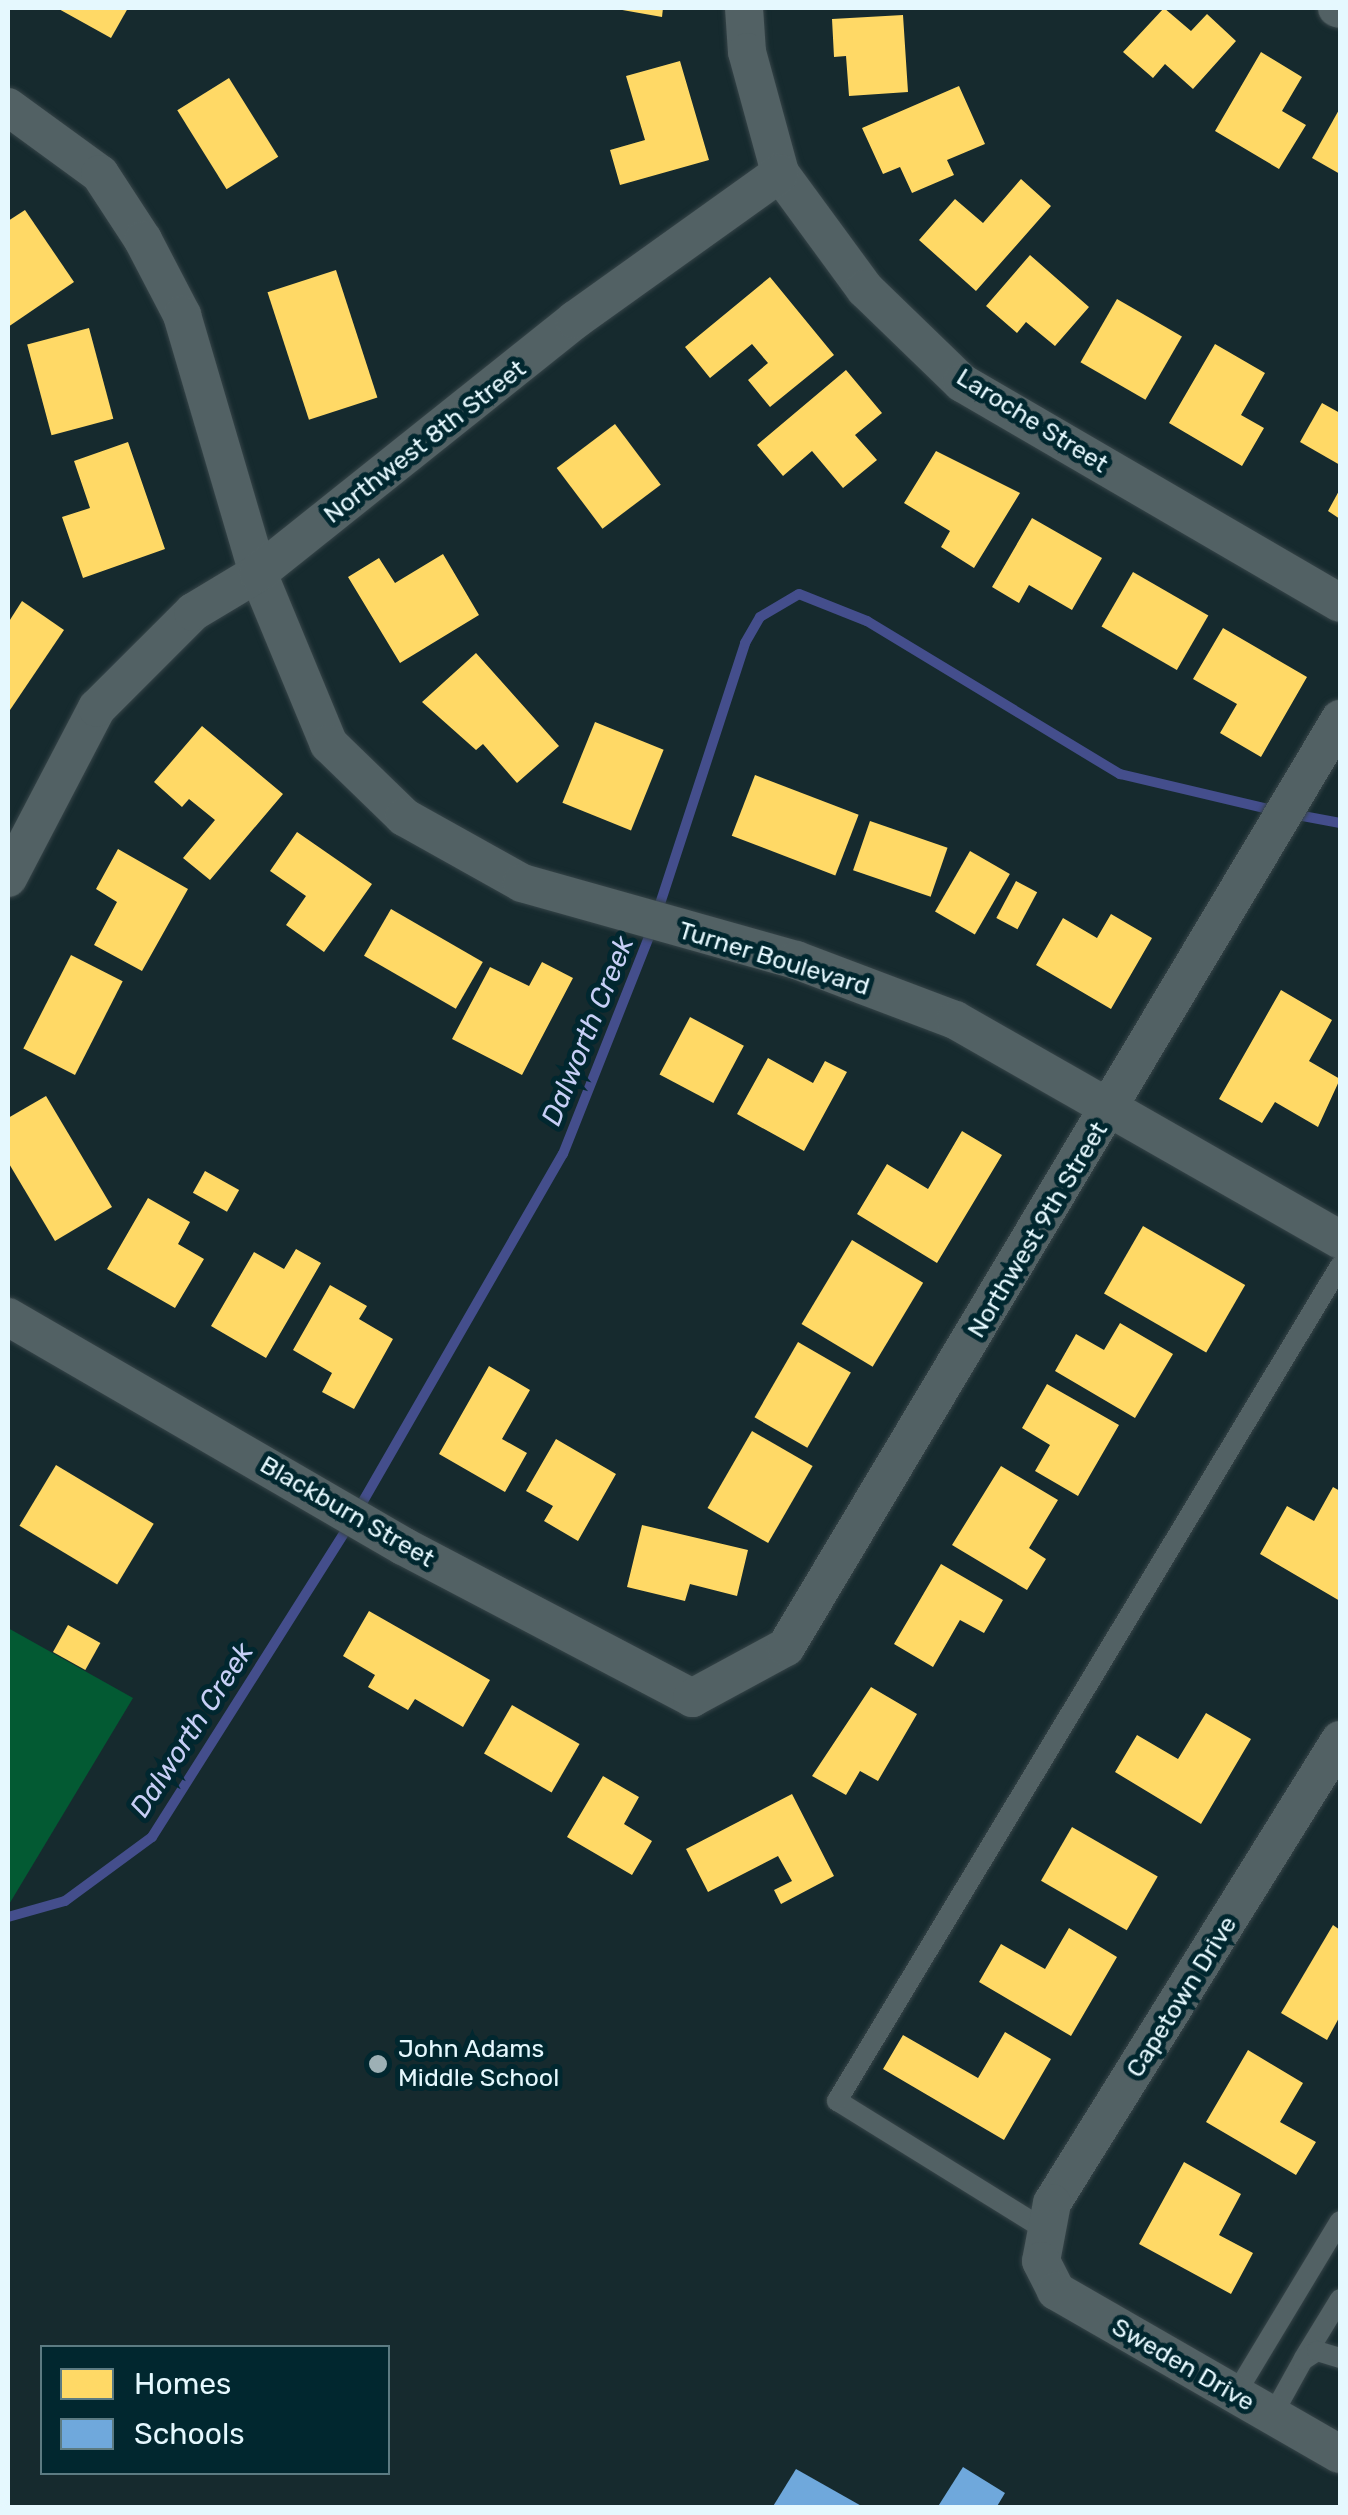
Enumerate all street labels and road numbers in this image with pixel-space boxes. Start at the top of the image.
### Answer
street label: Northwest 8th Street [318,354,532,530]
street label: Laroche Street [951,362,1113,480]
street label: Turner Boulevard [675,916,873,1002]
street label: Northwest 9th Street [962,1117,1114,1343]
street label: Blackburn Street [255,1450,439,1574]
street label: Capetown Drive [1120,1911,1244,2083]
street label: Sweden Drive [1106,2312,1260,2418]

